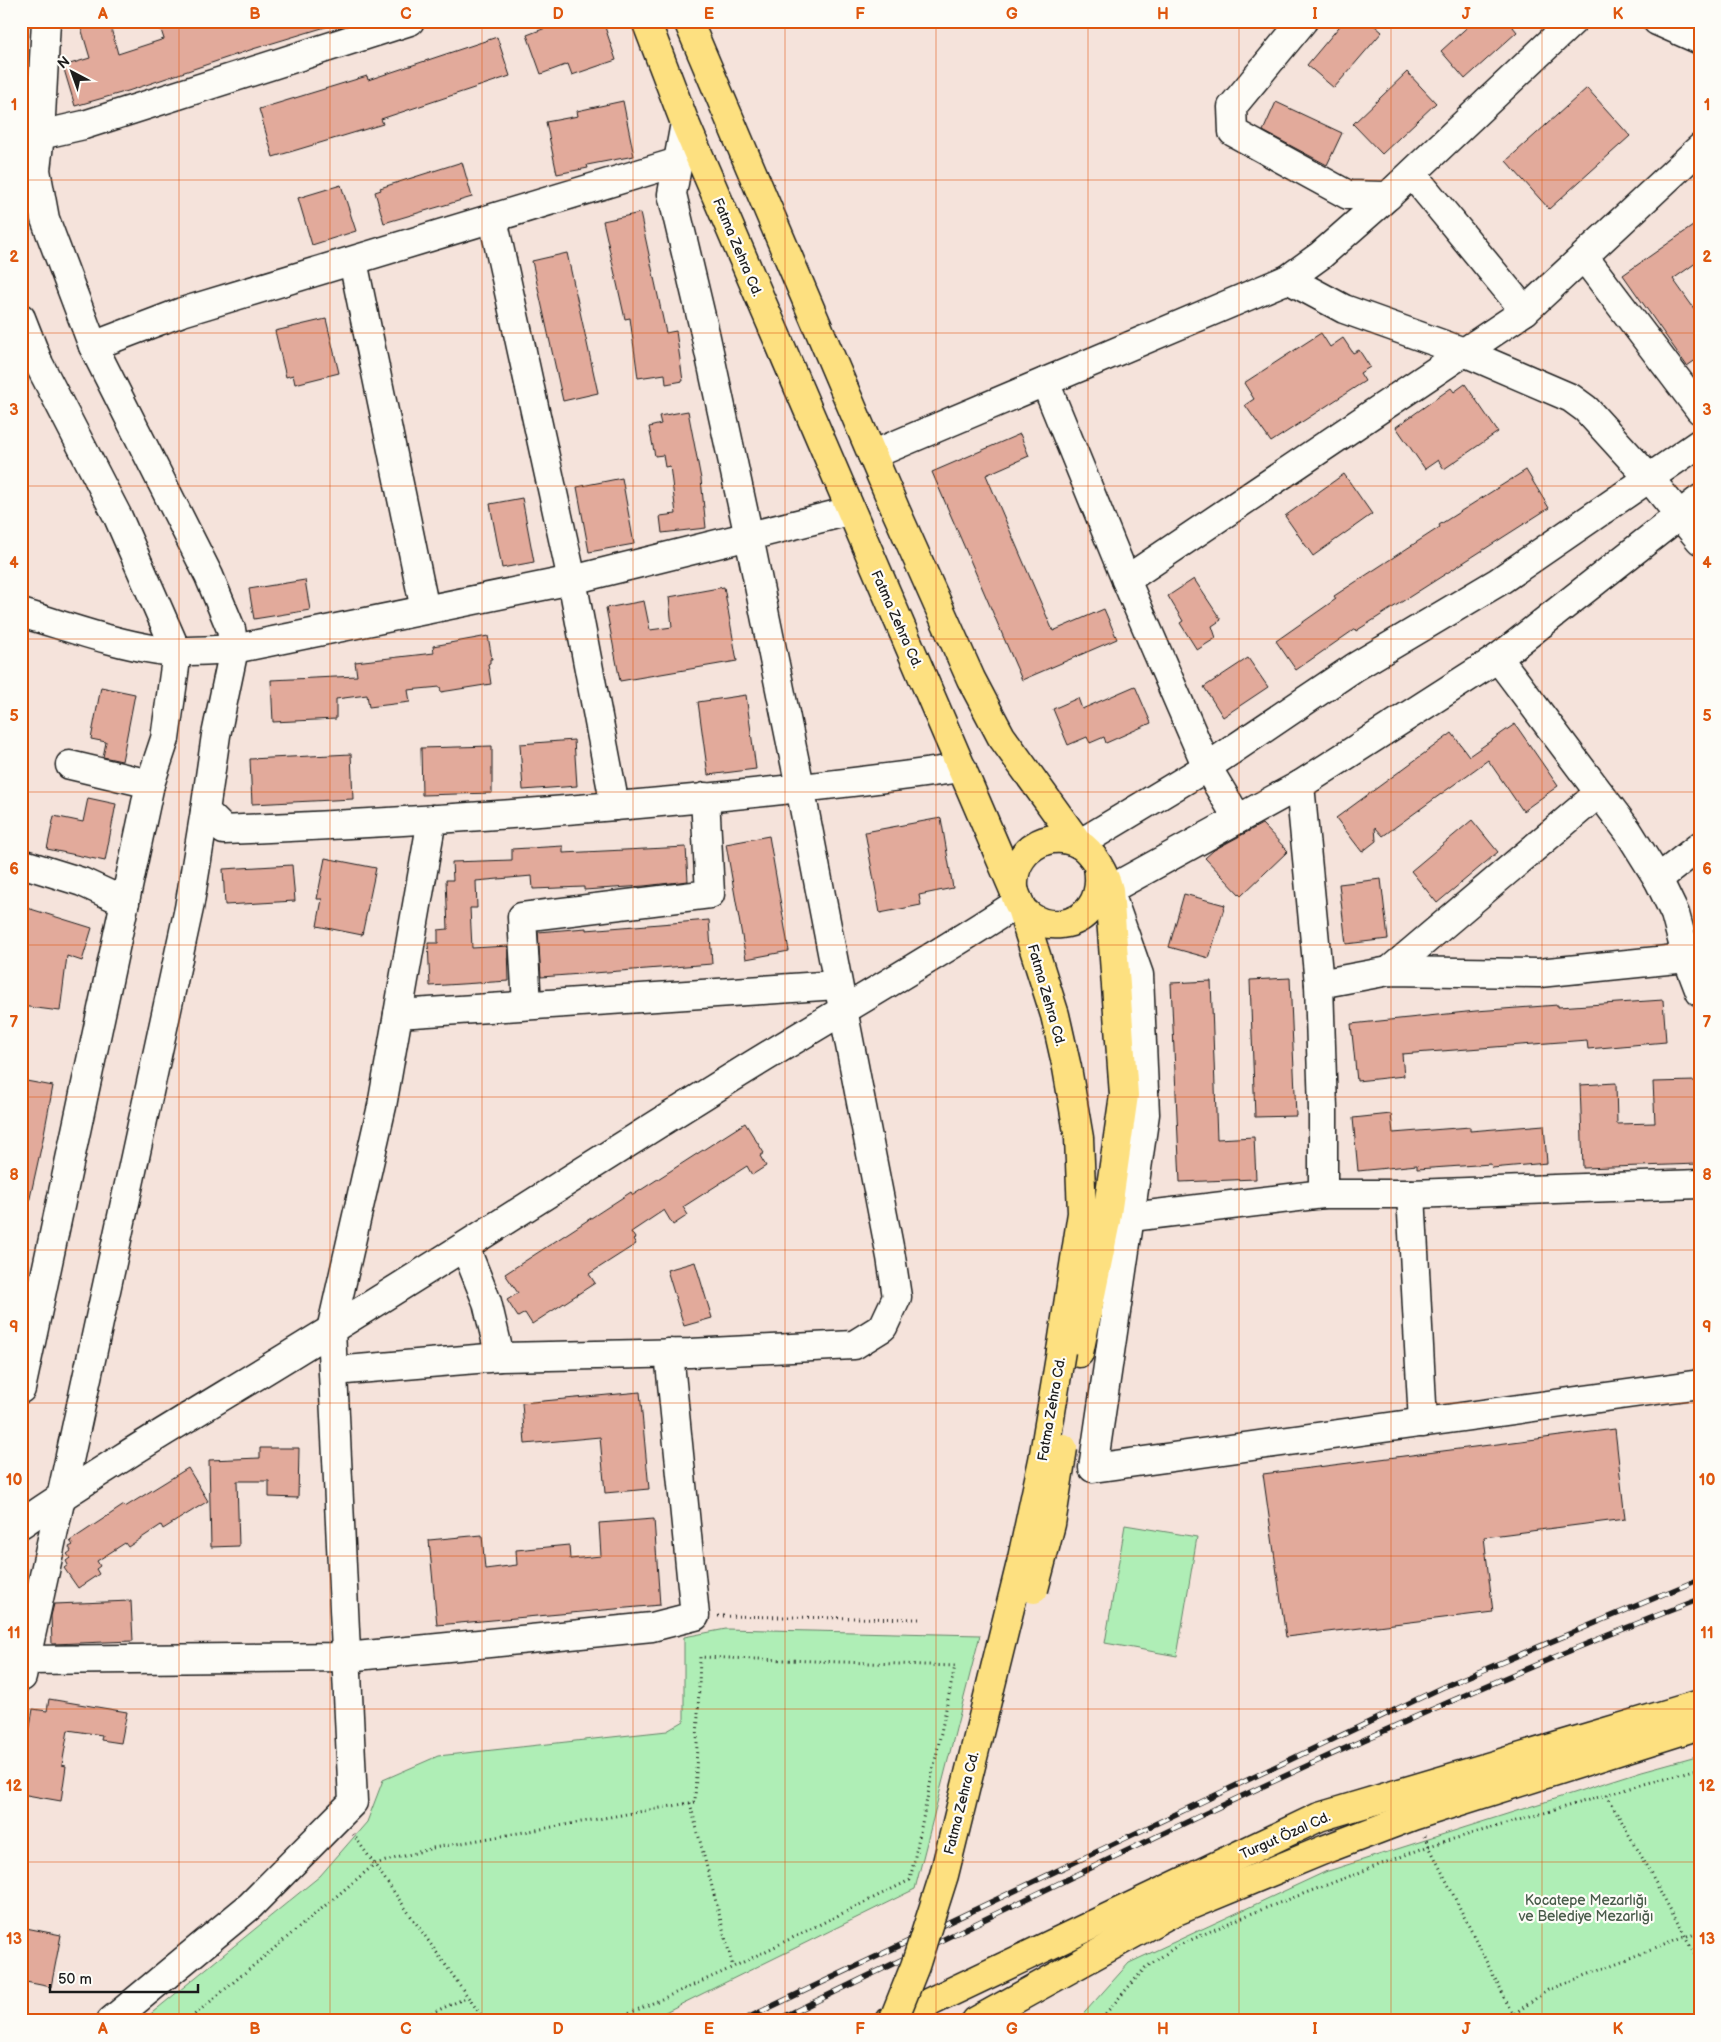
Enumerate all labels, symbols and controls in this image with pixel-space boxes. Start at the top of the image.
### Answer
text: A [97,5,108,24]
text: B [249,5,261,24]
text: C [400,5,412,24]
text: D [552,5,564,24]
text: E [704,5,714,24]
text: F [855,5,865,24]
text: G [1006,5,1018,24]
text: H [1157,5,1169,24]
text: I [1312,5,1318,24]
text: J [1462,5,1471,24]
text: K [1613,5,1624,24]
north arrow [48,48,98,98]
text: N [54,53,73,72]
text: 1 [11,96,17,115]
text: 1 [1704,96,1710,115]
street label: Fatma Zehra Cd. [709,195,766,299]
text: 2 [9,248,19,267]
text: 2 [1702,248,1712,267]
text: 3 [9,401,19,420]
text: 3 [1702,401,1712,420]
text: 4 [9,554,19,573]
text: 4 [1702,554,1712,573]
street label: Fatma Zehra Cd. [867,568,926,671]
text: 5 [9,707,19,726]
text: 5 [1702,707,1712,726]
text: 6 [9,860,19,879]
text: 6 [1702,860,1712,879]
street label: Fatma Zehra Cd. [1024,942,1069,1048]
text: 7 [10,1013,19,1032]
text: 7 [1703,1013,1712,1032]
text: 8 [9,1166,19,1185]
text: 8 [1702,1166,1712,1185]
text: 9 [9,1318,19,1337]
text: 9 [1702,1318,1712,1337]
street label: Fatma Zehra Cd. [1034,1356,1069,1462]
text: 10 [6,1471,22,1490]
text: 10 [1699,1471,1715,1490]
text: 11 [7,1624,21,1643]
text: 11 [1700,1624,1714,1643]
street label: Fatma Zehra Cd. [941,1750,983,1856]
text: 12 [6,1777,23,1796]
text: 12 [1699,1777,1716,1796]
street label: Turgut Özal Cd. [1237,1807,1333,1863]
park label: Kocatepe Mezarlığı ve Belediye Mezarlığı [1518,1892,1653,1925]
text: 13 [6,1930,22,1949]
text: 13 [1699,1930,1715,1949]
scale bar [50,1962,198,1994]
text: 50 m [58,1970,92,1989]
text: A [97,2020,108,2039]
text: B [249,2020,261,2039]
text: C [400,2020,412,2039]
text: D [552,2020,564,2039]
text: E [704,2020,714,2039]
text: F [855,2020,865,2039]
text: G [1006,2020,1018,2039]
text: H [1157,2020,1169,2039]
text: I [1312,2020,1318,2039]
text: J [1462,2020,1471,2039]
text: K [1613,2020,1624,2039]

